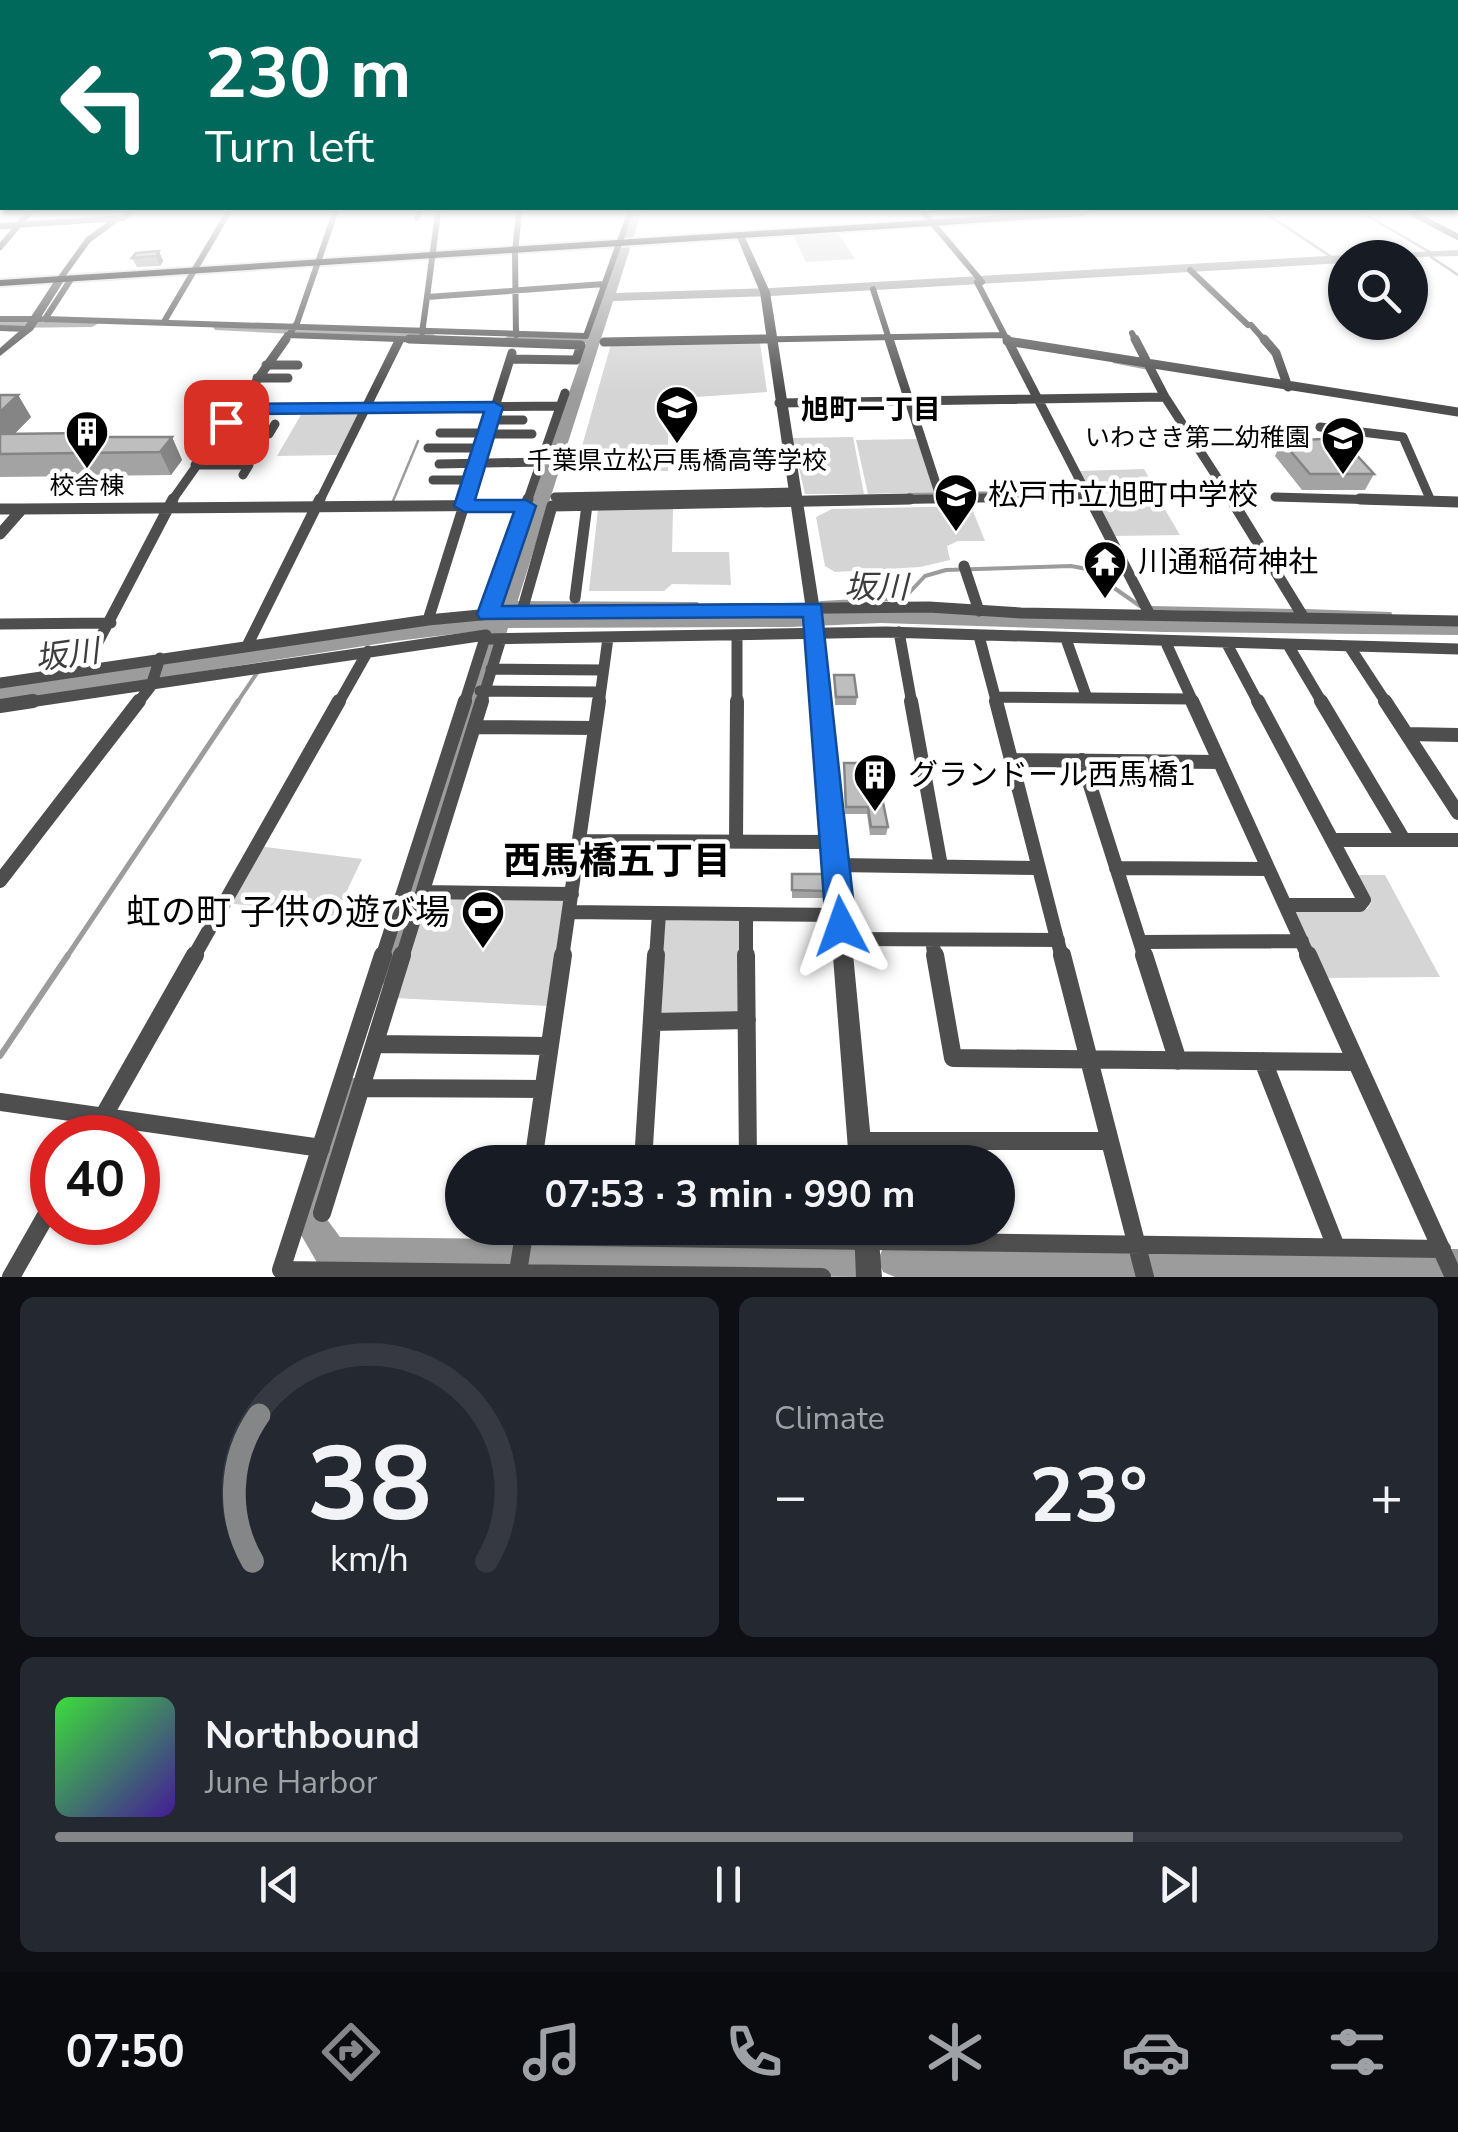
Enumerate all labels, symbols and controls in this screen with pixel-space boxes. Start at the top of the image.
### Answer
text: 230 m [205,26,411,122]
icon: left [40,40,170,170]
text: Turn left [205,117,374,178]
map controls [1328,240,1428,340]
button: search [1328,240,1428,340]
pin [184,380,269,465]
school or university icon: 千葉県立松戸馬橋高等学校 [654,384,700,445]
district label: 旭町一丁目 [801,391,941,429]
icon: arrive [199,395,254,450]
building icon: 校舎棟 [64,409,110,470]
school or university icon: いわさき第二幼稚園 [1320,415,1366,476]
place label: いわさき第二幼稚園 [1085,421,1310,455]
place label: 千葉県立松戸馬橋高等学校 [527,444,827,478]
place label: 校舎棟 [49,469,125,503]
school or university icon: 松戸市立旭町中学校 [933,472,979,533]
place label: 松戸市立旭町中学校 [988,475,1258,516]
temple icon: 川通稲荷神社 [1082,539,1128,600]
place label: 川通稲荷神社 [1138,542,1318,583]
water label: 坂川 [844,566,911,609]
water label: 坂川 [32,629,105,681]
building icon: グランドール西馬橋1 [852,752,898,813]
place label: グランドール西馬橋1 [908,755,1196,796]
district label: 西馬橋五丁目 [503,836,731,887]
position arrow [789,874,893,978]
place label: 虹の町 子供の遊び場 [126,889,450,936]
sports icon: 虹の町 子供の遊び場 [460,889,506,950]
speed limit sign: 40 [30,1115,160,1245]
text: 07:53 · 3 min · 990 m [545,1169,915,1220]
text: Climate [774,1397,885,1440]
text: 38 [307,1414,432,1556]
text: 23° [1029,1445,1148,1547]
text: − [774,1459,807,1534]
text: + [1370,1459,1403,1534]
text: km/h [330,1535,409,1584]
text: Northbound [205,1710,420,1761]
text: June Harbor [205,1761,377,1804]
icon: previous [252,1857,307,1912]
icon: pause [701,1857,756,1912]
icon: next [1151,1857,1206,1912]
icon: directions [316,2017,386,2087]
icon: music [517,2017,587,2087]
icon: phone [719,2017,789,2087]
icon: climate [920,2017,990,2087]
icon: car [1121,2017,1191,2087]
icon: filters [1322,2017,1392,2087]
text: 07:50 [66,2022,185,2083]

